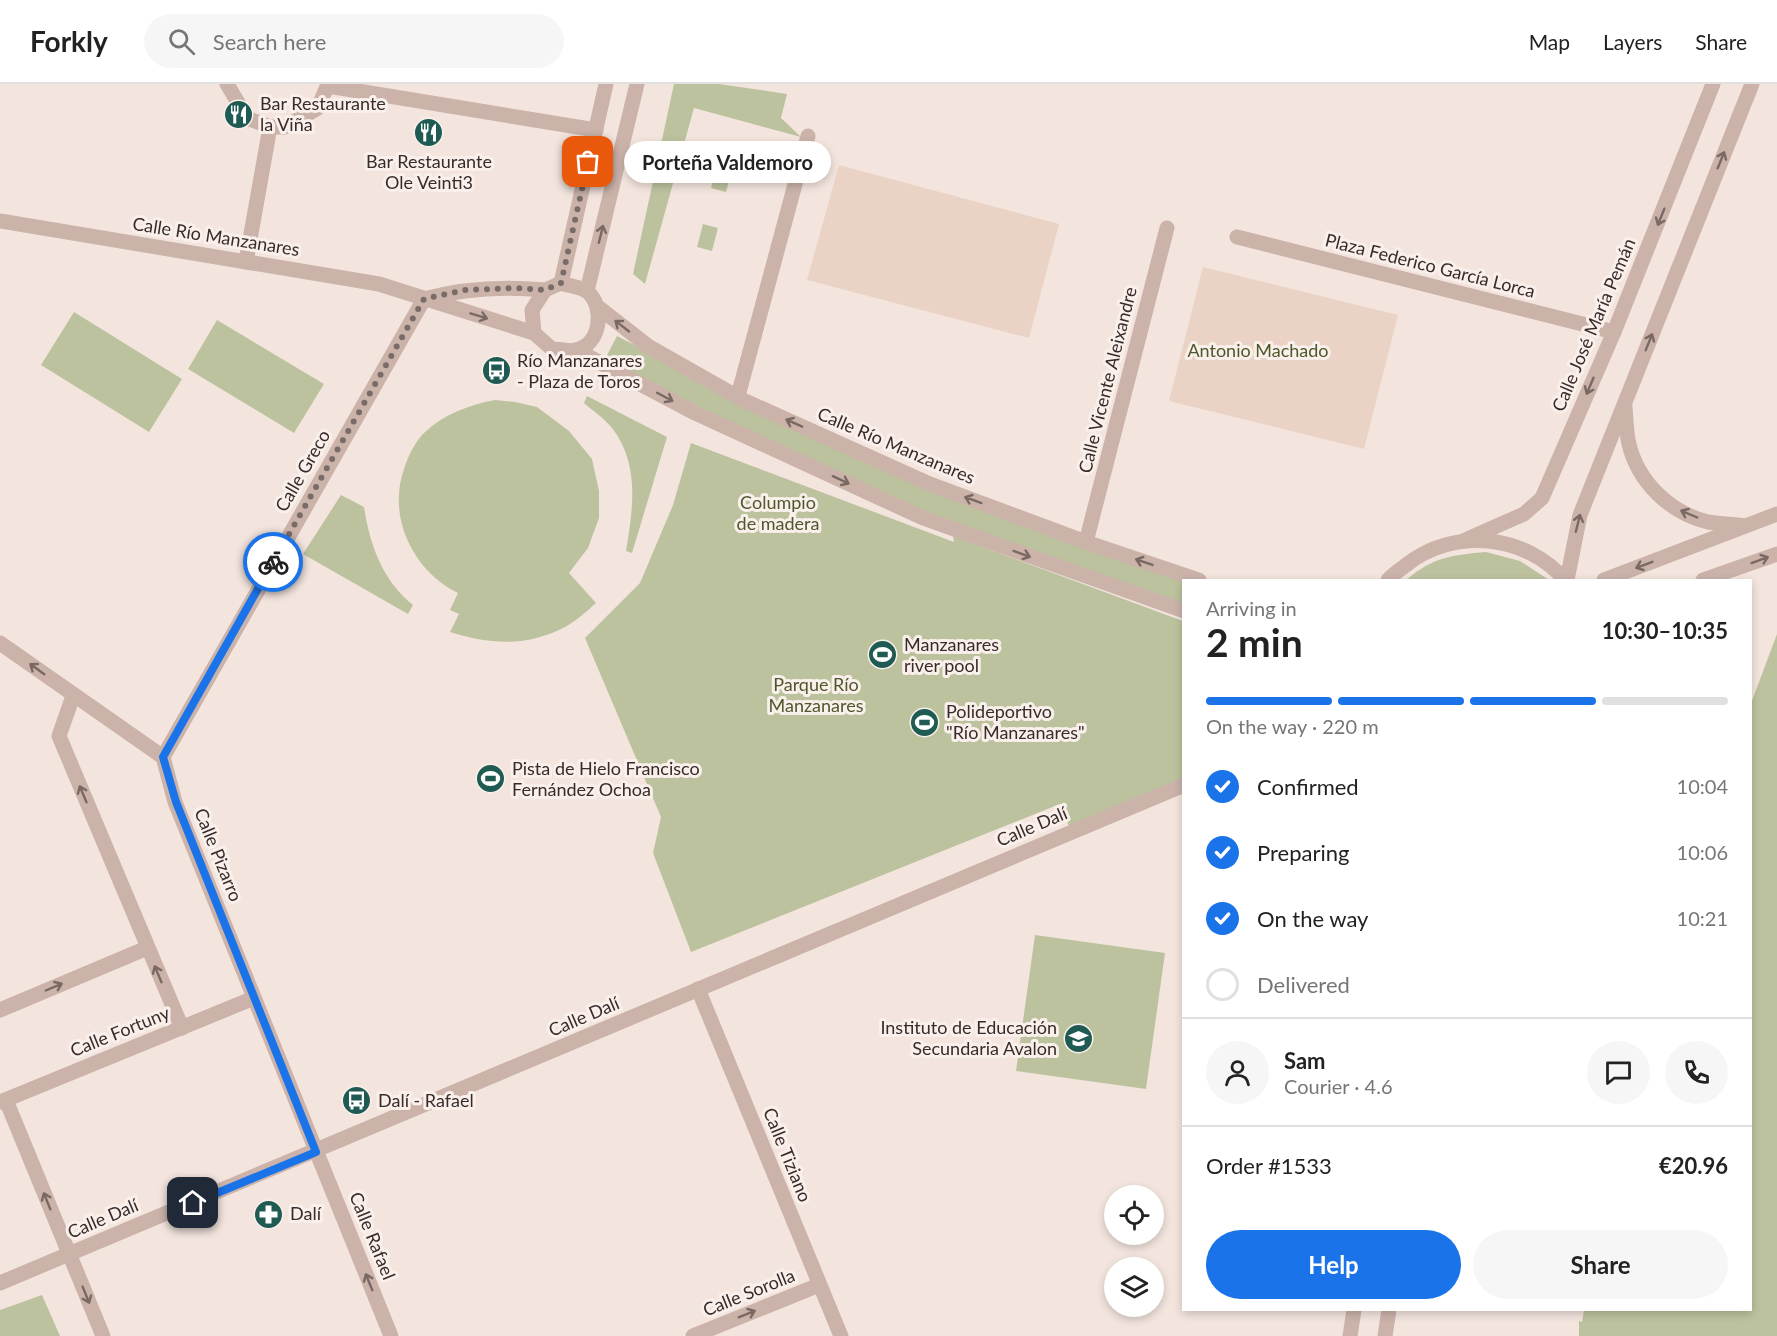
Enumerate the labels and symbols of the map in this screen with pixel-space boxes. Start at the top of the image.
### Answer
place label: Bar Restaurante la Viña [260,92,386,135]
restaurant icon: Bar Restaurante la Viña [223,98,255,130]
restaurant icon: Bar Restaurante Ole Veinti3 [413,117,445,149]
pin [562,136,613,187]
callout: Porteña Valdemoro [624,141,831,183]
place label: Bar Restaurante Ole Veinti3 [366,150,492,193]
one-way arrow [1716,152,1727,170]
one-way arrow [1655,207,1666,225]
street label: Calle Río Manzanares [131,212,301,260]
one-way arrow [595,225,607,244]
street label: Plaza Federico García Lorca [1323,228,1537,302]
street label: Calle José María Pemán [1547,235,1640,414]
street label: Calle Vicente Aleixandre [1073,284,1141,475]
one-way arrow [469,311,488,322]
one-way arrow [614,319,630,332]
one-way arrow [1644,333,1655,351]
park label: Antonio Machado [1187,339,1329,361]
place label: Río Manzanares - Plaza de Toros [517,349,642,392]
bus stop icon: Río Manzanares - Plaza de Toros [480,355,512,387]
one-way arrow [1584,376,1596,394]
one-way arrow [656,391,673,403]
street label: Calle Río Manzanares [814,402,979,488]
one-way arrow [785,416,803,428]
street label: Calle Greco [270,426,334,515]
one-way arrow [832,476,850,487]
park label: Columpio de madera [737,491,819,534]
one-way arrow [964,494,982,505]
one-way arrow [1680,508,1698,519]
one-way arrow [1573,514,1584,533]
courier [243,532,303,592]
one-way arrow [1012,549,1030,560]
one-way arrow [1750,553,1769,564]
one-way arrow [1135,555,1154,566]
one-way arrow [1635,560,1654,571]
place label: Manzanares river pool [904,633,999,676]
sports icon: Manzanares river pool [867,639,899,671]
one-way arrow [29,663,45,675]
park label: Parque Río Manzanares [769,673,864,716]
place label: Polideportivo "Río Manzanares" [946,700,1085,743]
sports icon: Polideportivo "Río Manzanares" [909,706,941,738]
place label: Pista de Hielo Francisco Fernández Ochoa [512,757,700,800]
sports icon: Pista de Hielo Francisco Fernández Ochoa [475,763,507,795]
one-way arrow [77,786,88,804]
street label: Calle Dalí [993,801,1071,851]
street label: Calle Pizarro [190,805,248,904]
one-way arrow [152,965,163,983]
one-way arrow [44,981,62,992]
street label: Calle Dalí [545,991,623,1041]
street label: Calle Fortuny [67,1001,173,1061]
place label: Instituto de Educación Secundaria Avalon [880,1016,1057,1059]
school or university icon: Instituto de Educación Secundaria Avalon [1062,1022,1094,1054]
bus stop icon: Dalí - Rafael [341,1085,373,1117]
place label: Dalí - Rafael [378,1089,474,1111]
street label: Calle Tiziano [759,1104,817,1205]
pin [167,1177,218,1228]
street label: Calle Rafael [345,1189,400,1283]
one-way arrow [41,1192,52,1210]
street label: Calle Dalí [64,1193,142,1243]
pharmacy icon: Dalí [253,1198,285,1230]
place label: Dalí [290,1202,322,1224]
street label: Calle Sorolla [699,1264,798,1321]
one-way arrow [363,1273,374,1292]
one-way arrow [81,1286,92,1304]
one-way arrow [738,1308,756,1319]

